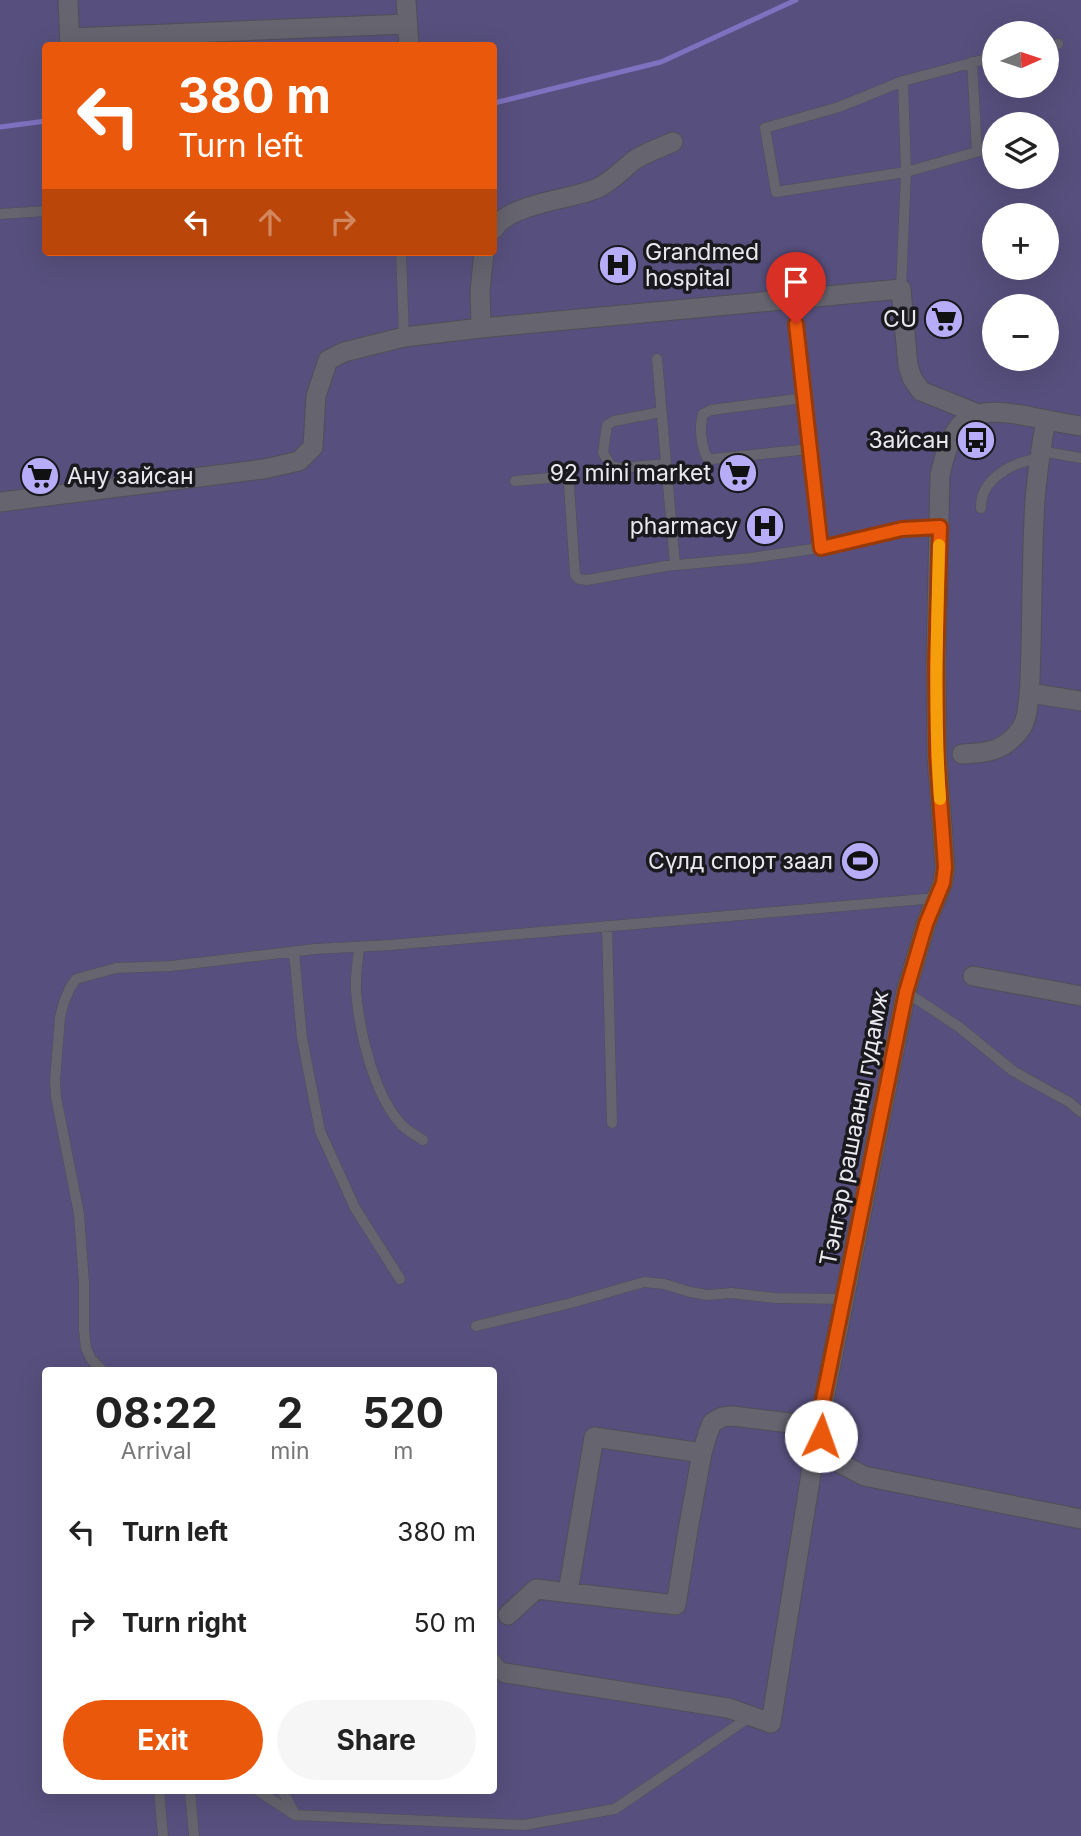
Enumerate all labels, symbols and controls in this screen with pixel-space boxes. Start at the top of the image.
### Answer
north arrow [982,21,1059,98]
map controls [982,21,1059,371]
text: 380 m [178,66,331,125]
icon: left [63,70,154,161]
button: layers [982,112,1059,189]
text: Turn left [178,126,303,165]
icon: left [178,203,216,241]
icon: ahead [251,203,289,241]
icon: right [324,203,362,241]
button: + [982,203,1059,280]
place label: Grandmed hospital [645,238,759,292]
hospital icon: Grandmed hospital [597,244,639,286]
pin [766,252,826,324]
icon: arrive [777,263,815,301]
button: − [982,294,1059,371]
supermarket icon: CU [923,298,965,340]
place label: CU [883,305,917,333]
bus stop icon: Зайсан [955,419,997,461]
place label: Зайсан [868,426,949,454]
supermarket icon: 92 mini market [717,452,759,494]
supermarket icon: Ану зайсан [19,455,61,497]
place label: 92 mini market [550,459,711,487]
place label: Ану зайсан [67,462,194,490]
hospital icon: pharmacy [744,505,786,547]
place label: pharmacy [630,512,738,540]
sports icon: Сүлд спорт заал [839,840,881,882]
place label: Сүлд спорт заал [648,847,833,875]
street label: Тэнгэр рашааны гудамж [814,988,894,1268]
text: 08:22 [95,1387,217,1438]
text: 2 [277,1387,303,1438]
text: 520 [363,1387,444,1438]
position arrow [784,1399,858,1473]
text: Arrival [121,1437,192,1465]
text: min [270,1437,310,1465]
text: m [393,1437,413,1465]
icon: left [63,1513,101,1551]
text: Turn left [122,1516,228,1547]
text: 380 m [397,1516,476,1547]
icon: right [63,1604,101,1642]
text: Turn right [122,1607,247,1638]
text: 50 m [414,1607,476,1638]
button: Exit [63,1700,263,1780]
button: Share [277,1700,476,1780]

